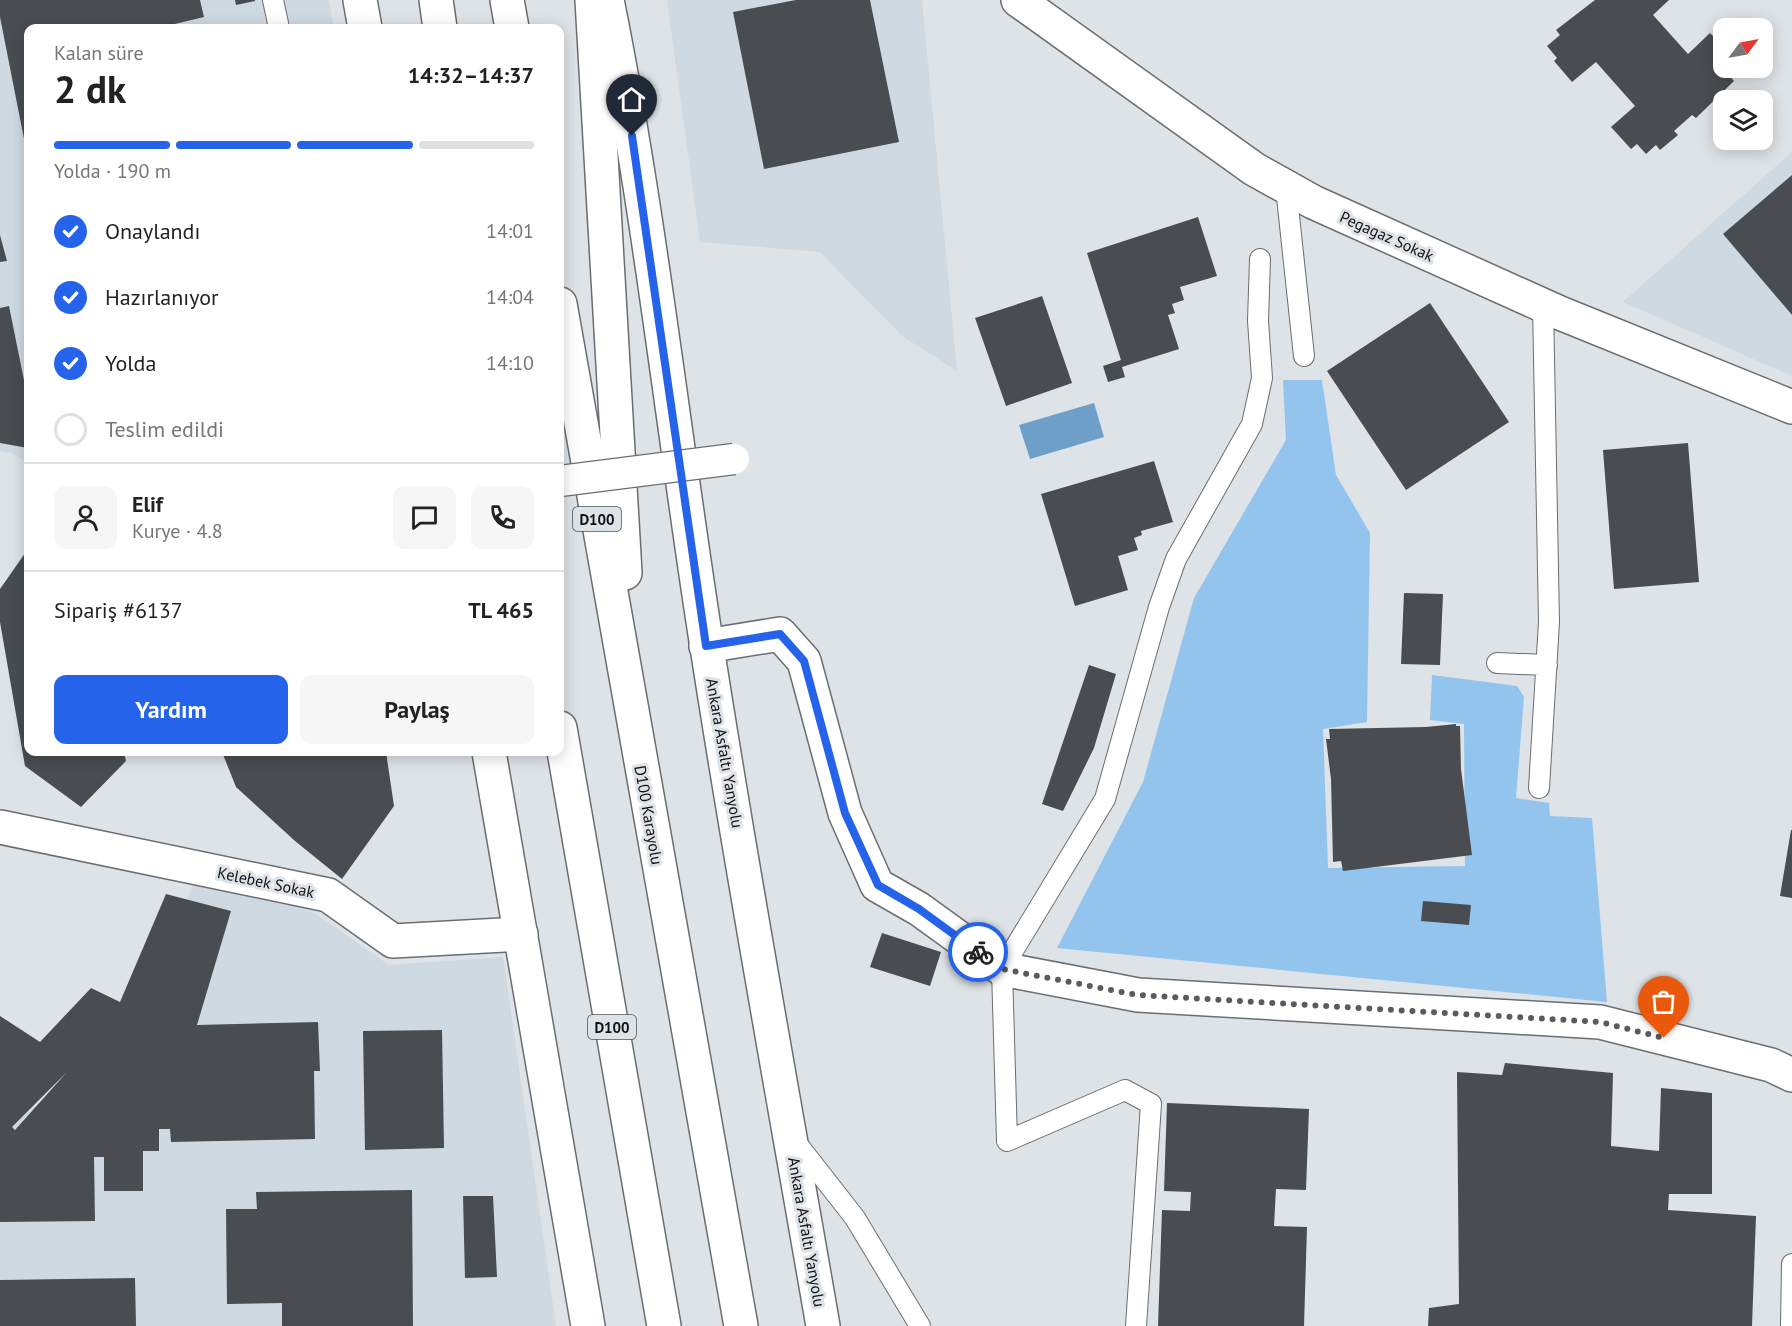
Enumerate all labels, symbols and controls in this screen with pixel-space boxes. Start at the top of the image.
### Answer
north arrow [1713,18,1773,78]
map controls [1713,18,1773,150]
text: Kalan süre [54,40,144,66]
text: 14:32–14:37 [408,61,534,89]
text: 2 dk [54,63,126,114]
pin [606,74,657,136]
icon: home [615,83,648,116]
button: layers [1713,90,1773,150]
text: Yolda · 190 m [54,158,171,184]
street label: Pegagaz Sokak [1337,206,1437,266]
icon: check [54,215,87,248]
text: Onaylandı [105,217,200,245]
text: 14:01 [486,218,534,244]
icon: check [54,281,87,314]
text: Hazırlanıyor [105,283,218,311]
text: 14:04 [486,284,534,310]
icon: check [54,347,87,380]
text: Yolda [105,349,156,377]
text: 14:10 [486,350,534,376]
text: Teslim edildi [105,415,224,443]
button: person [54,486,117,549]
button: chat [393,486,456,549]
button: phone [471,486,534,549]
text: Elif [132,490,163,518]
road number: D100 [573,507,621,531]
text: Kurye · 4.8 [132,518,223,544]
text: Sipariş #6137 [54,596,183,624]
text: TL 465 [468,596,534,624]
button: Yardım [54,675,288,744]
button: Paylaş [300,675,534,744]
street label: Ankara Asfaltı Yanyolu [702,677,748,829]
street label: D100 Karayolu [630,764,668,866]
street label: Kelebek Sokak [216,862,317,902]
courier [948,922,1008,982]
icon: bike [962,936,995,969]
pin [1638,976,1689,1038]
icon: bag [1647,985,1680,1018]
road number: D100 [588,1015,636,1039]
street label: Ankara Asfaltı Yanyolu [784,1156,830,1308]

